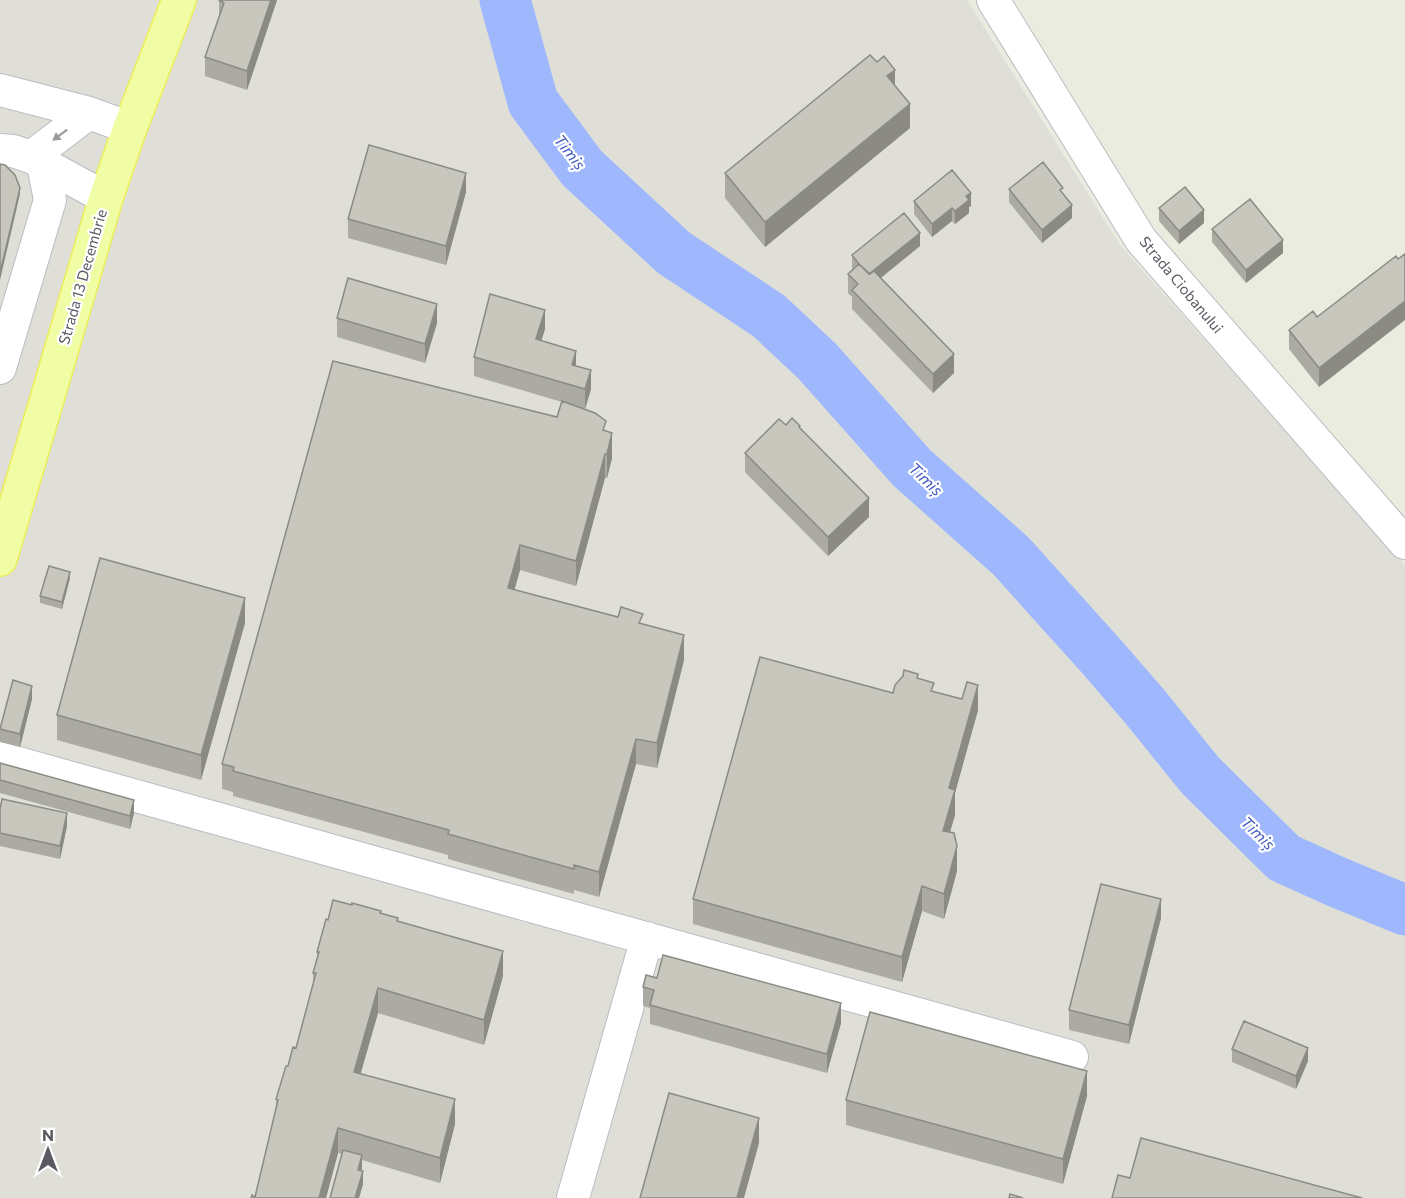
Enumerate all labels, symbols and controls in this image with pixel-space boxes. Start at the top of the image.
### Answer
one-way arrow [52,129,67,141]
water label: Timiș [549,130,590,174]
street label: Strada 13 Decembrie [54,207,110,346]
street label: Strada Ciobanului [1136,232,1227,336]
water label: Timiș [904,458,947,501]
water label: Timiș [1236,812,1279,855]
north arrow [18,1120,78,1180]
text: N [42,1125,54,1144]

